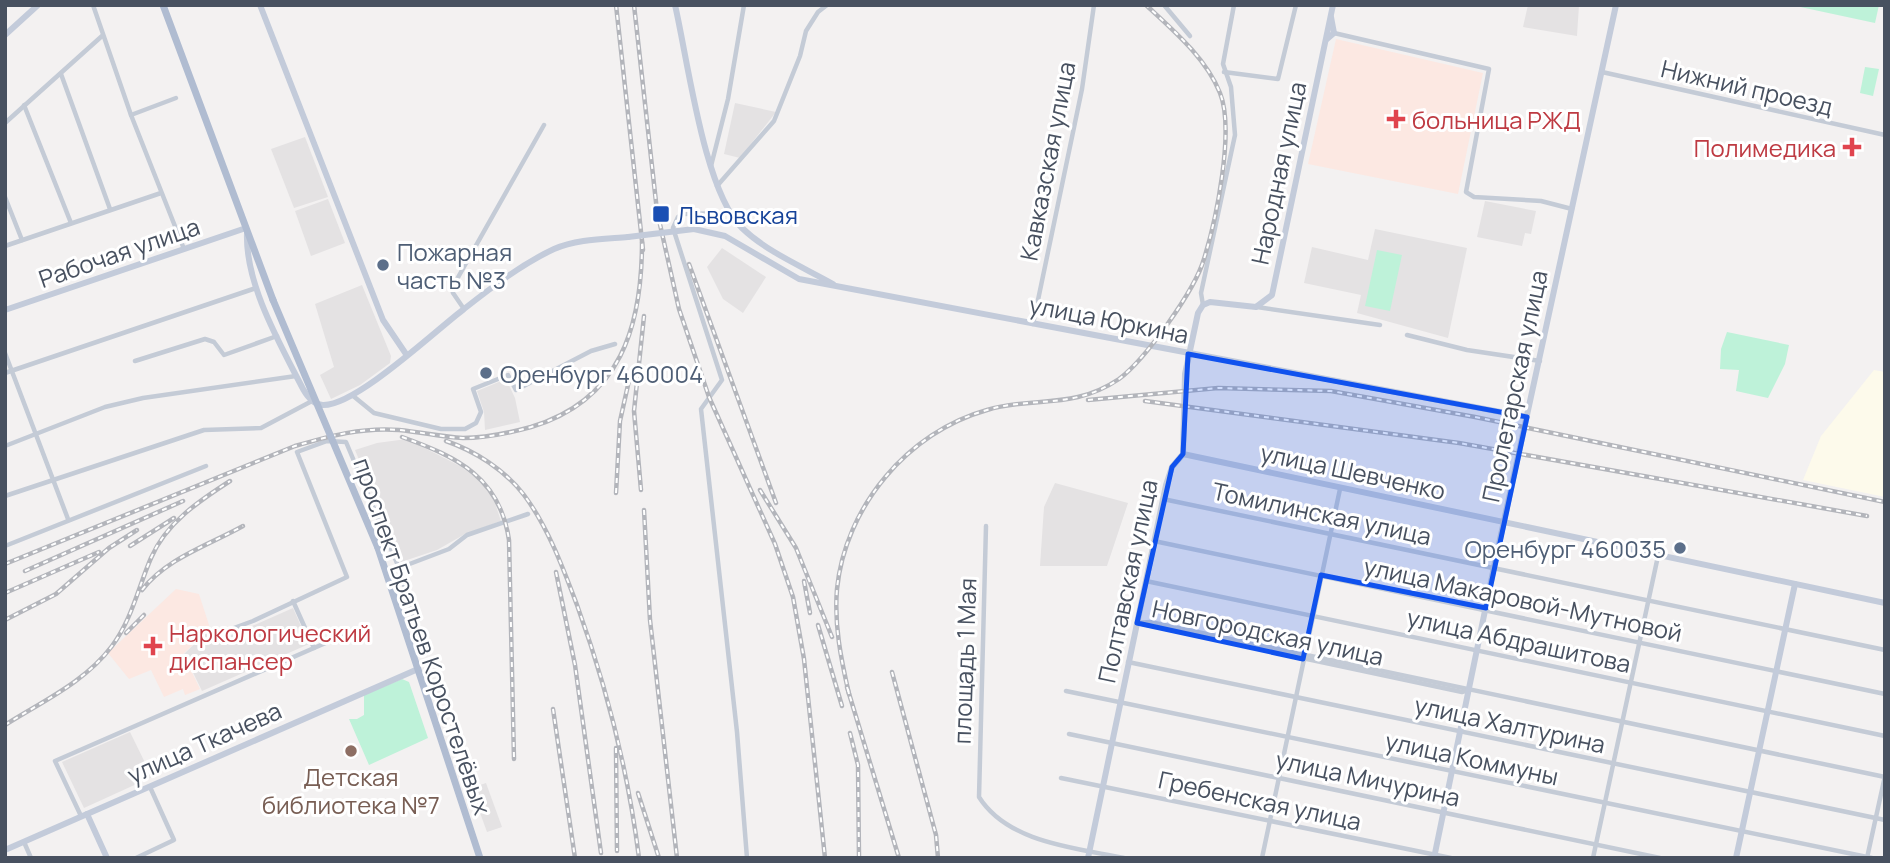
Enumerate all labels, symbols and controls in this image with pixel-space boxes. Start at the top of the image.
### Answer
street label: Нижний проезд [1658,51,1836,123]
street label: Кавказская улица [1012,59,1082,263]
street label: Народная улица [1243,79,1313,267]
place label: больница РЖД [1412,103,1581,136]
marker: больница РЖД [1386,109,1406,129]
place label: Полимедика [1694,131,1836,164]
marker: Полимедика [1842,137,1862,157]
place label: Львовская [677,198,798,231]
marker: Львовская [651,204,671,224]
street label: Рабочая улица [34,209,204,295]
place label: Пожарная часть №3 [397,235,512,296]
marker: Пожарная часть №3 [375,257,391,273]
street label: Пролетарская улица [1473,267,1555,505]
street label: улица Юркина [1026,287,1192,351]
place label: Оренбург 460004 [500,357,703,390]
marker: Оренбург 460004 [478,365,494,381]
street label: улица Шевченко [1257,435,1449,507]
street label: проспект Братьев Коростелёвых [346,453,500,819]
street label: Томилинская улица [1210,474,1434,552]
street label: Полтавская улица [1089,476,1165,686]
place label: Оренбург 460035 [1464,532,1666,565]
marker: Оренбург 460035 [1672,540,1688,556]
street label: улица Макаровой-Мутновой [1361,549,1685,649]
street label: площадь 1 Мая [945,577,983,745]
street label: Новгородская улица [1149,591,1387,673]
street label: улица Абдрашитова [1404,600,1634,680]
place label: Наркологический диспансер [169,616,371,677]
marker: Наркологический диспансер [143,636,163,656]
street label: улица Халтурина [1412,688,1608,760]
street label: улица Ткачева [122,693,286,791]
street label: улица Коммуны [1382,724,1562,792]
street label: улица Мичурина [1273,742,1463,814]
marker: Детская библиотека №7 [343,743,359,759]
place label: Детская библиотека №7 [262,760,440,821]
street label: Гребенская улица [1156,762,1364,838]

